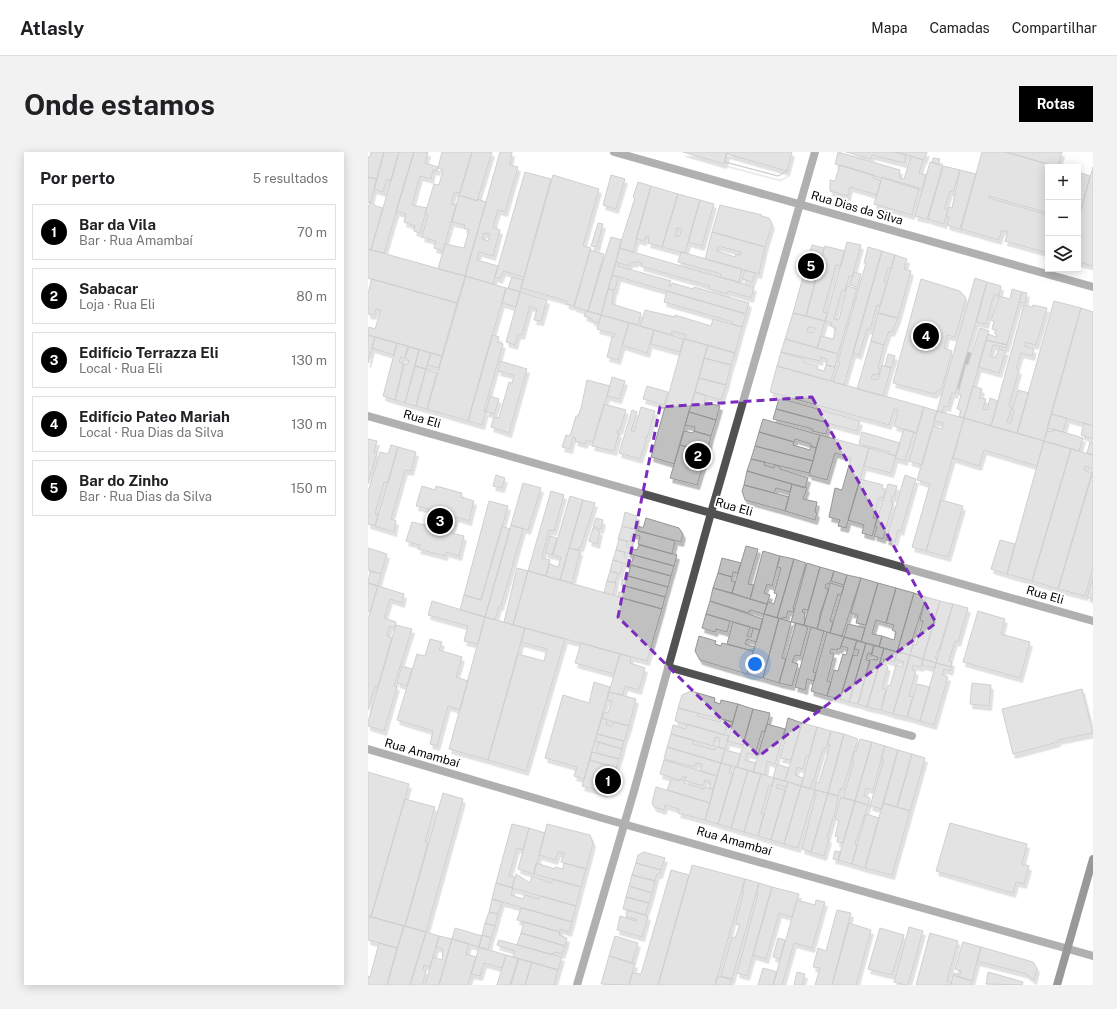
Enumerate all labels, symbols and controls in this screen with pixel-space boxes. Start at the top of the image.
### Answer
text: Atlasly [20,17,84,39]
text: Mapa [871,20,907,36]
text: Camadas [929,20,990,36]
text: Compartilhar [1012,20,1097,36]
button: Rotas [1019,86,1093,122]
text: Onde estamos [24,88,215,121]
map controls [1045,164,1081,272]
button: + [1045,164,1081,200]
text: Por perto [40,168,115,188]
text: 5 resultados [253,171,328,186]
street label: Rua Dias da Silva [809,188,905,228]
button: − [1045,200,1081,236]
text: Bar da Vila [79,216,156,233]
text: 1 [51,225,57,240]
text: 70 m [297,225,327,240]
text: Bar · Rua Amambaí [79,233,193,248]
button: layers [1045,236,1081,272]
pin: 5 [798,251,824,281]
text: Sabacar [79,280,138,297]
text: 2 [50,289,58,304]
text: 80 m [296,289,327,304]
text: Loja · Rua Eli [79,297,155,312]
pin: 4 [913,321,939,351]
text: Edifício Terrazza Eli [79,344,219,361]
text: 3 [50,353,58,368]
text: 130 m [291,353,327,368]
text: Local · Rua Eli [79,361,163,376]
street label: Rua Eli [402,407,442,431]
text: Edifício Pateo Mariah [79,408,230,425]
text: 4 [50,417,58,432]
text: 130 m [291,417,327,432]
text: Local · Rua Dias da Silva [79,425,224,440]
pin: 2 [685,441,711,471]
text: Bar do Zinho [79,472,169,489]
text: 5 [50,481,58,496]
text: 150 m [291,481,327,496]
text: Bar · Rua Dias da Silva [79,489,212,504]
street label: Rua Eli [714,495,754,519]
pin: 3 [427,506,453,536]
street label: Rua Eli [1025,583,1065,607]
your location [745,654,765,674]
street label: Rua Amambaí [383,736,462,771]
pin: 1 [595,766,621,796]
street label: Rua Amambaí [695,824,774,859]

